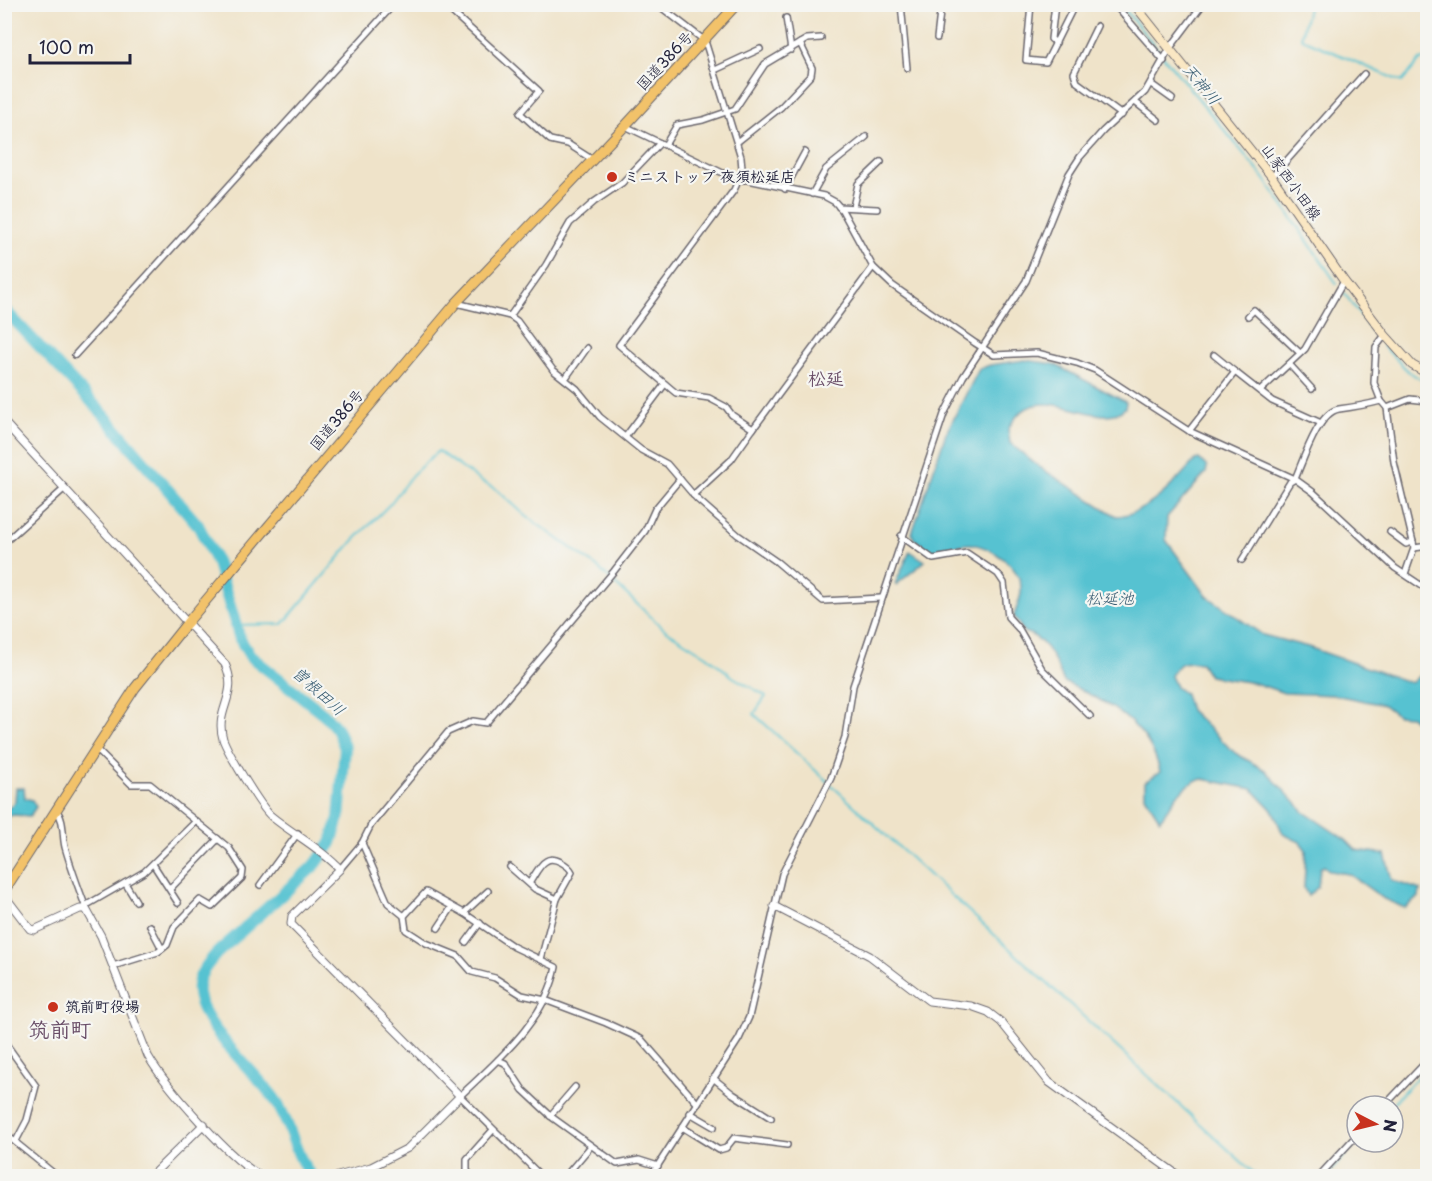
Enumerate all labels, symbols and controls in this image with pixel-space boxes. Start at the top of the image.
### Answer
street label: 国道386号 [630,25,698,95]
scale bar [30,27,130,65]
text: 100 m [39,33,94,60]
water label: 天神川 [1178,57,1227,109]
street label: 山家西小田線 [1256,138,1328,224]
place label: ミニストップ 夜須松延店 [624,164,795,187]
marker: ミニストップ 夜須松延店 [605,170,619,184]
district label: 松延 [808,364,844,391]
street label: 国道386号 [303,383,369,455]
water label: 松延池 [1086,585,1135,609]
water label: 曽根田川 [288,660,351,721]
place label: 筑前町役場 [65,994,140,1017]
marker: 筑前町役場 [46,1000,60,1014]
district label: 筑前町 [29,1012,92,1044]
north arrow [1345,1094,1405,1154]
text: N [1378,1118,1404,1134]

